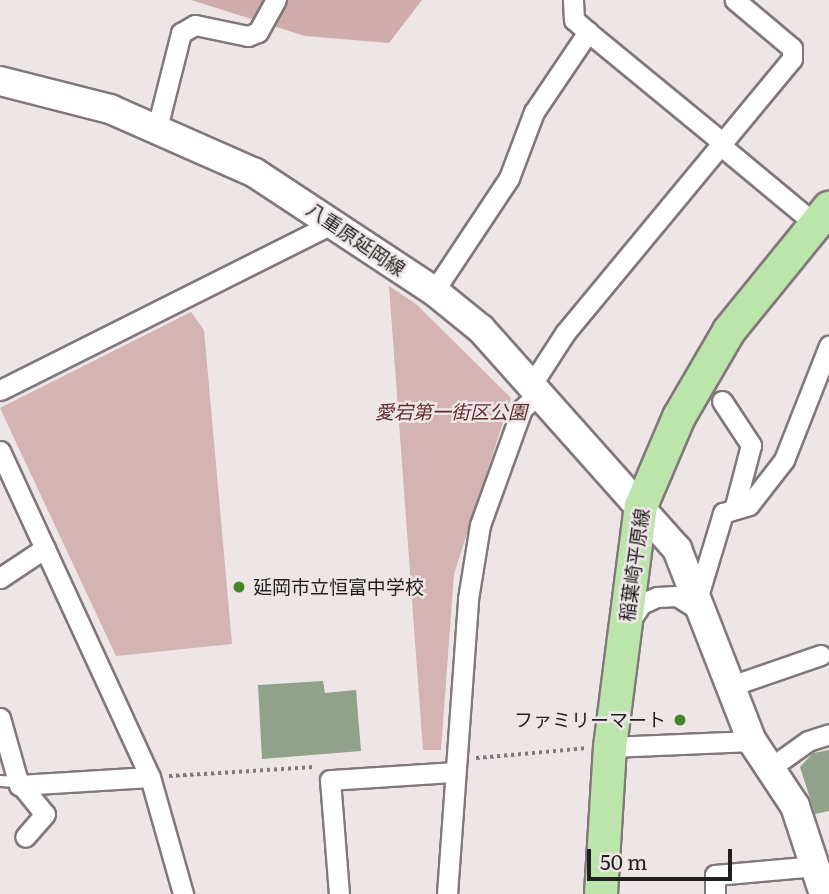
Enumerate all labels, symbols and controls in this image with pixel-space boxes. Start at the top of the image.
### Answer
street label: 八重原延岡線 [302,198,410,280]
park label: 愛宕第一街区公園 [375,401,527,423]
street label: 稲葉崎平原線 [615,507,653,623]
place label: 延岡市立恒富中学校 [253,576,424,598]
marker: 延岡市立恒富中学校 [231,579,247,595]
place label: ファミリーマート [514,709,666,731]
marker: ファミリーマート [672,712,688,728]
scale bar [591,834,736,878]
text: 50 m [600,845,647,876]

